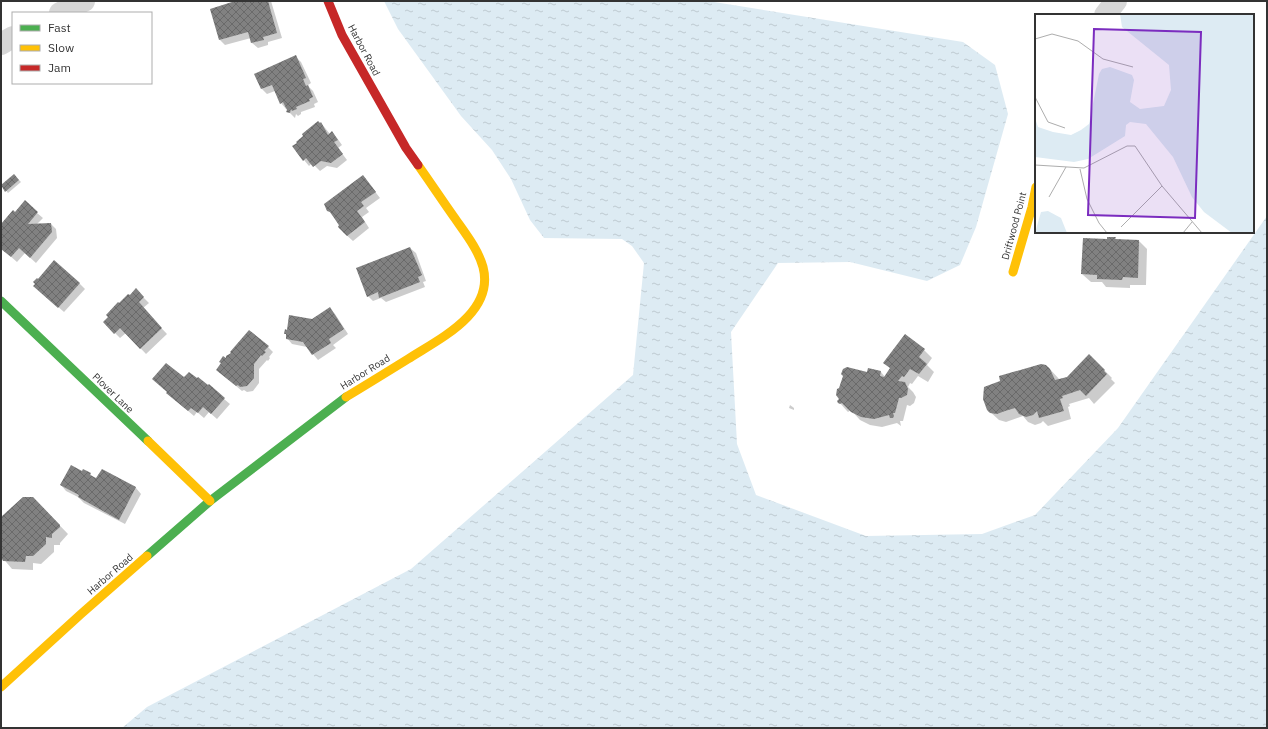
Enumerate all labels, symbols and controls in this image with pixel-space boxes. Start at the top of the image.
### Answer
legend [12,12,152,84]
inset map [1035,14,1254,233]
text: Fast [48,20,71,35]
street label: Harbor Road [345,22,383,78]
text: Slow [48,40,74,55]
text: Jam [48,60,71,75]
street label: Driftwood Point [999,190,1029,261]
street label: Harbor Road [338,352,392,392]
street label: Plover Lane [90,370,137,416]
street label: Harbor Road [84,551,136,597]

